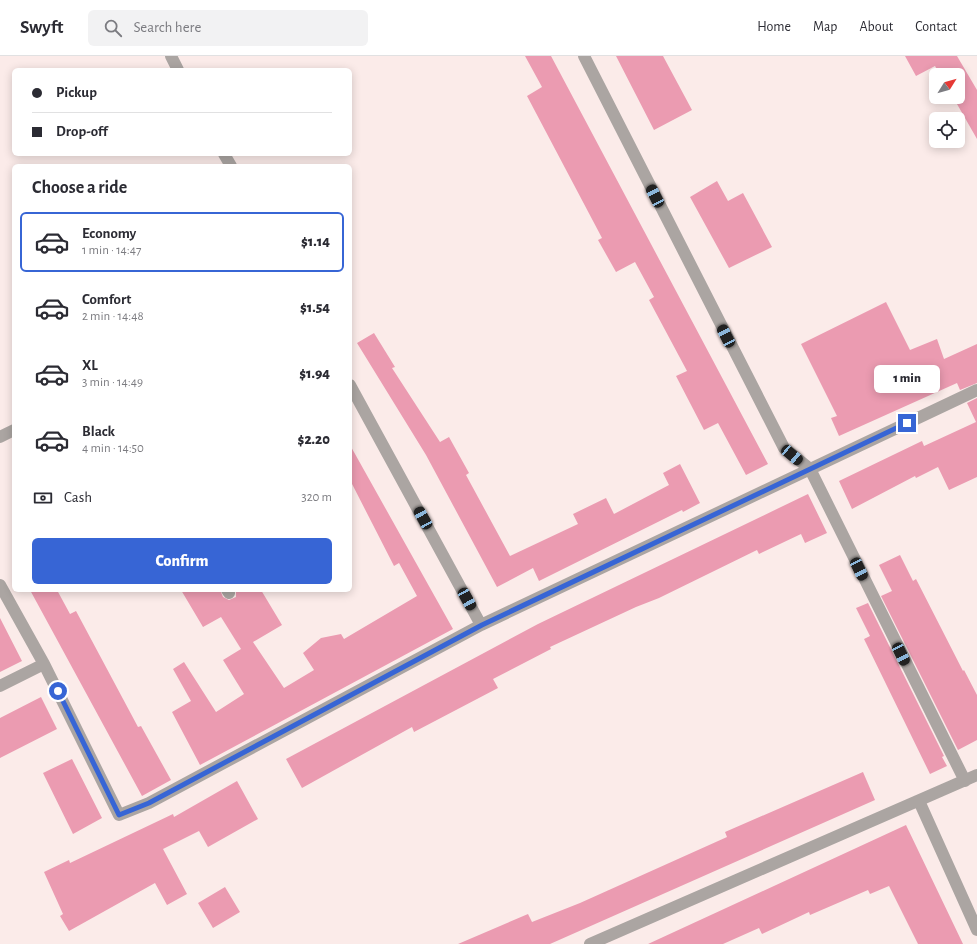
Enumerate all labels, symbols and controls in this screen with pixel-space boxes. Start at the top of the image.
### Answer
search box [88,10,368,46]
icon: search [102,17,124,39]
text: Swyft [20,18,64,37]
text: Search here [134,20,201,35]
text: Home [757,20,791,34]
text: Map [813,20,837,34]
text: About [859,20,893,34]
text: Contact [915,20,957,34]
north arrow [929,68,965,104]
map controls [929,68,965,148]
text: Pickup [56,85,97,100]
button: locate [929,112,965,148]
text: Drop-off [56,124,108,139]
text: Choose a ride [32,179,127,197]
car [644,183,666,209]
icon: car [34,224,70,260]
text: Economy [82,226,136,241]
text: $1.14 [301,234,330,249]
text: 1 min · 14:47 [82,244,142,257]
icon: car [34,290,70,326]
text: Comfort [82,292,131,307]
text: $1.54 [300,300,330,315]
text: 2 min · 14:48 [82,310,144,323]
car [715,323,737,349]
icon: car [34,356,70,392]
text: XL [82,358,98,373]
callout: 1 min [874,365,940,393]
text: $1.94 [299,366,330,381]
text: 1 min [893,372,921,385]
text: 3 min · 14:49 [82,376,143,389]
route end [898,414,916,432]
icon: car [34,422,70,458]
text: Black [82,424,115,439]
text: $2.20 [298,432,330,447]
text: 4 min · 14:50 [82,442,144,455]
car [779,443,805,467]
icon: cash [32,487,54,509]
text: Cash [64,490,92,505]
text: 320 m [301,491,332,504]
car [412,505,434,531]
button: Confirm [32,538,332,584]
car [848,556,870,582]
car [456,586,478,612]
car [890,641,912,667]
route start [49,682,67,700]

